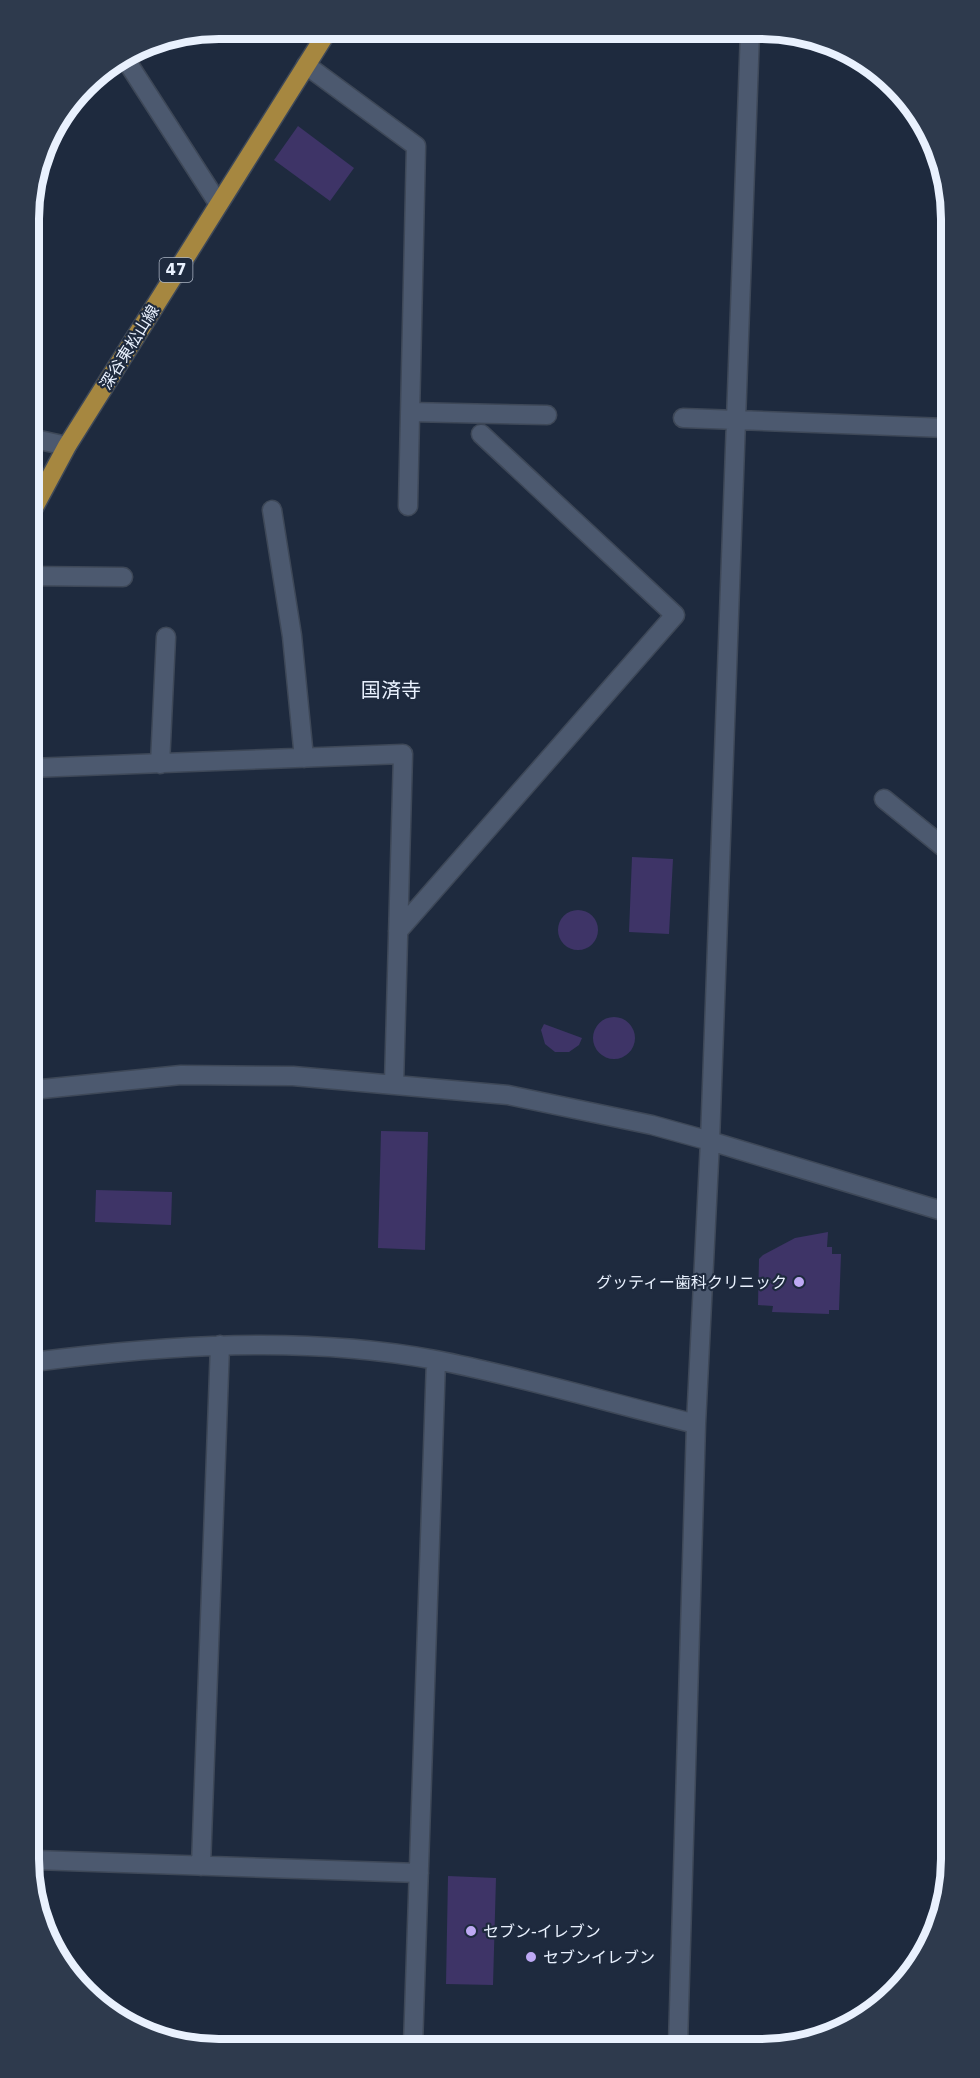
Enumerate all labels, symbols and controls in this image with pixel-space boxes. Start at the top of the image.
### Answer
road number: 47 [160,258,192,282]
street label: 深谷東松山線 [96,302,163,393]
district label: 国済寺 [361,678,421,702]
place label: グッティー歯科クリニック [596,1273,787,1292]
marker: グッティー歯科クリニック [792,1275,806,1289]
place label: セブン-イレブン [483,1922,601,1941]
marker: セブン-イレブン [464,1924,478,1938]
place label: セブンイレブン [543,1948,655,1967]
marker: セブンイレブン [524,1950,538,1964]

